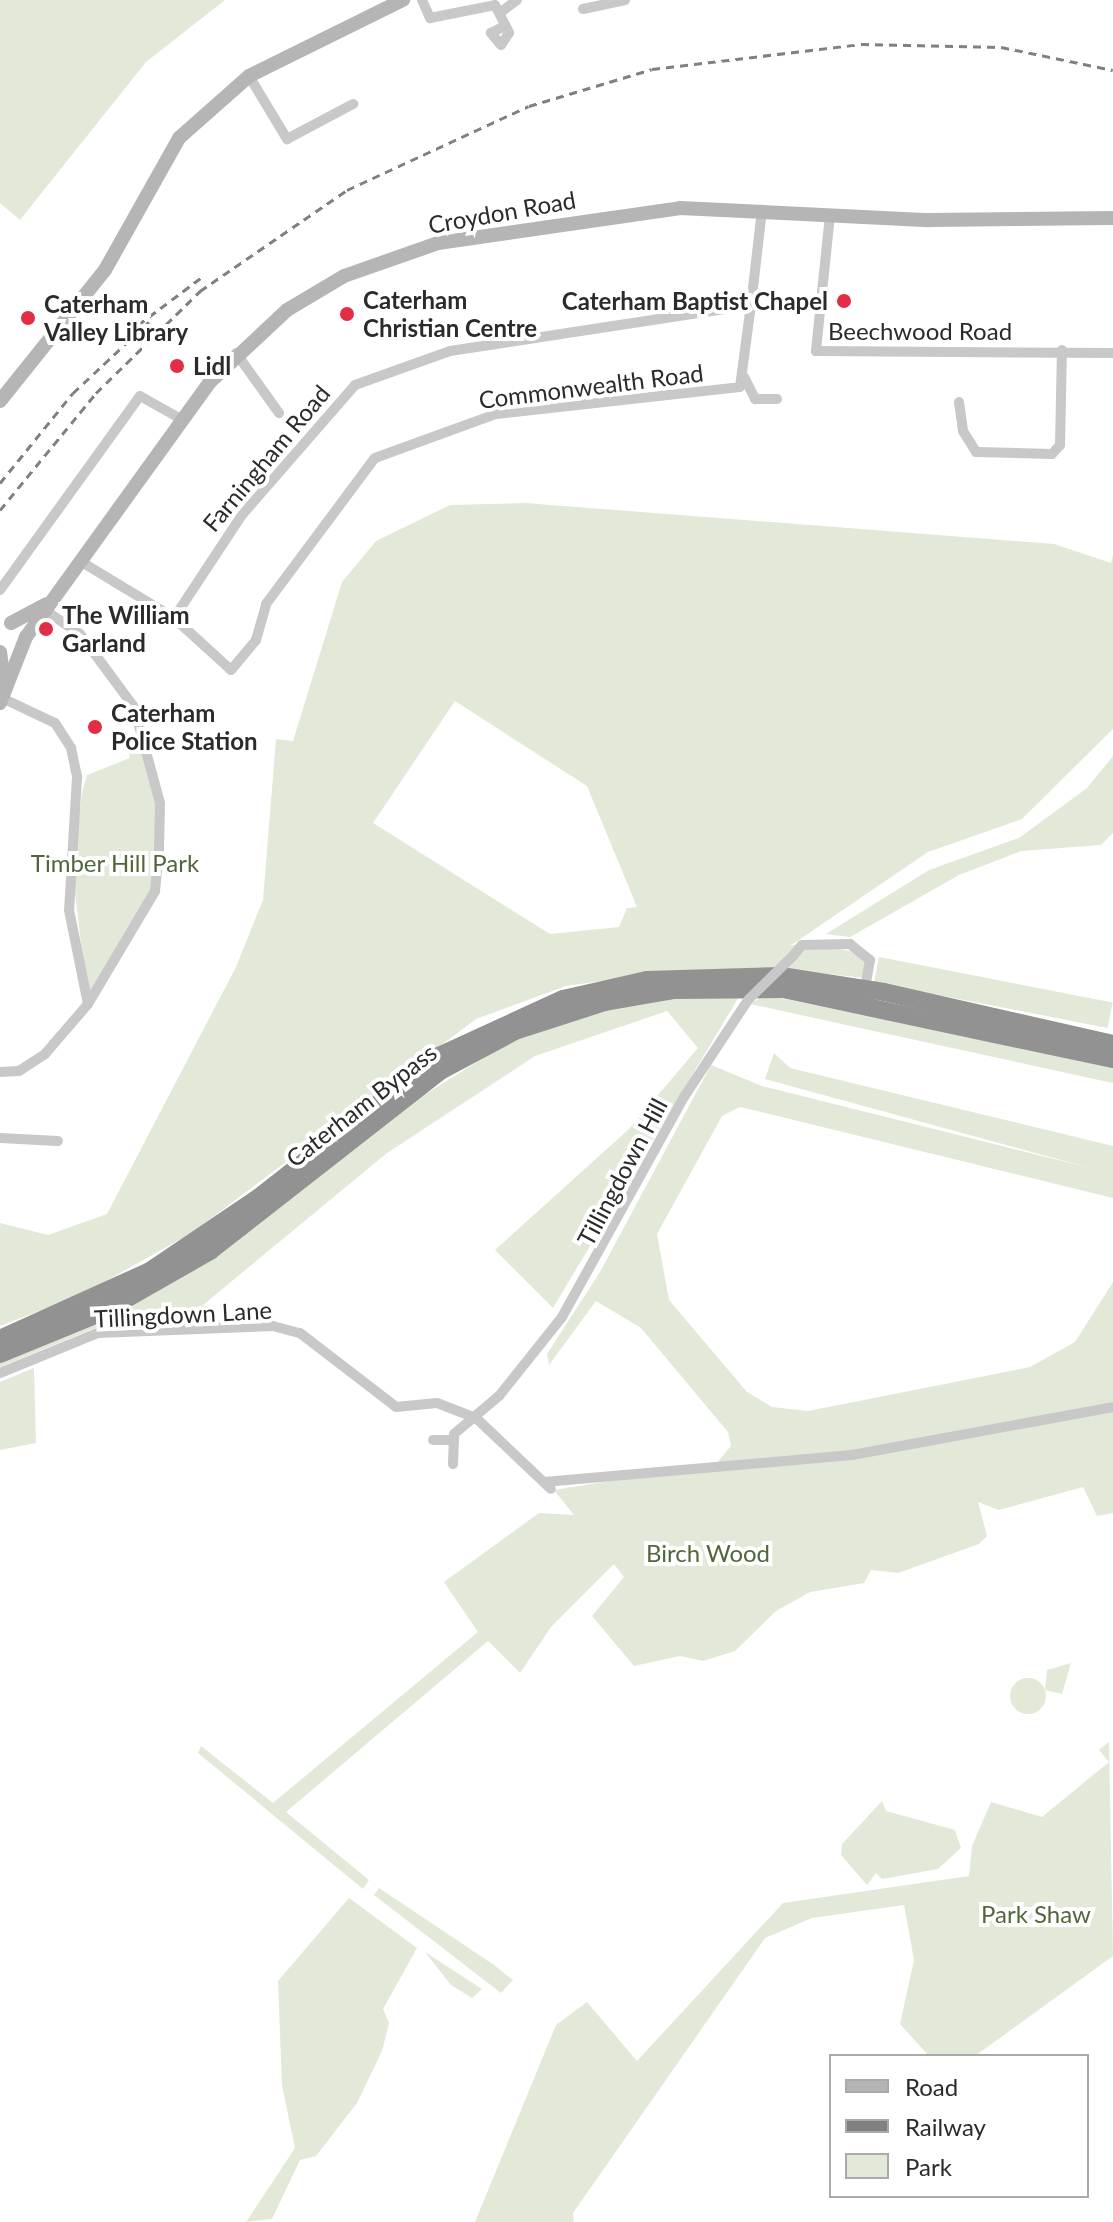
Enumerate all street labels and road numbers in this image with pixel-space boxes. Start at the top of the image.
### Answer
street label: Croydon Road [426,185,578,239]
street label: Beechwood Road [828,317,1012,345]
street label: Commonwealth Road [477,358,705,414]
street label: Farningham Road [196,379,336,537]
street label: Caterham Bypass [280,1037,442,1173]
street label: Tillingdown Hill [571,1093,673,1251]
street label: Tillingdown Lane [93,1295,273,1333]

